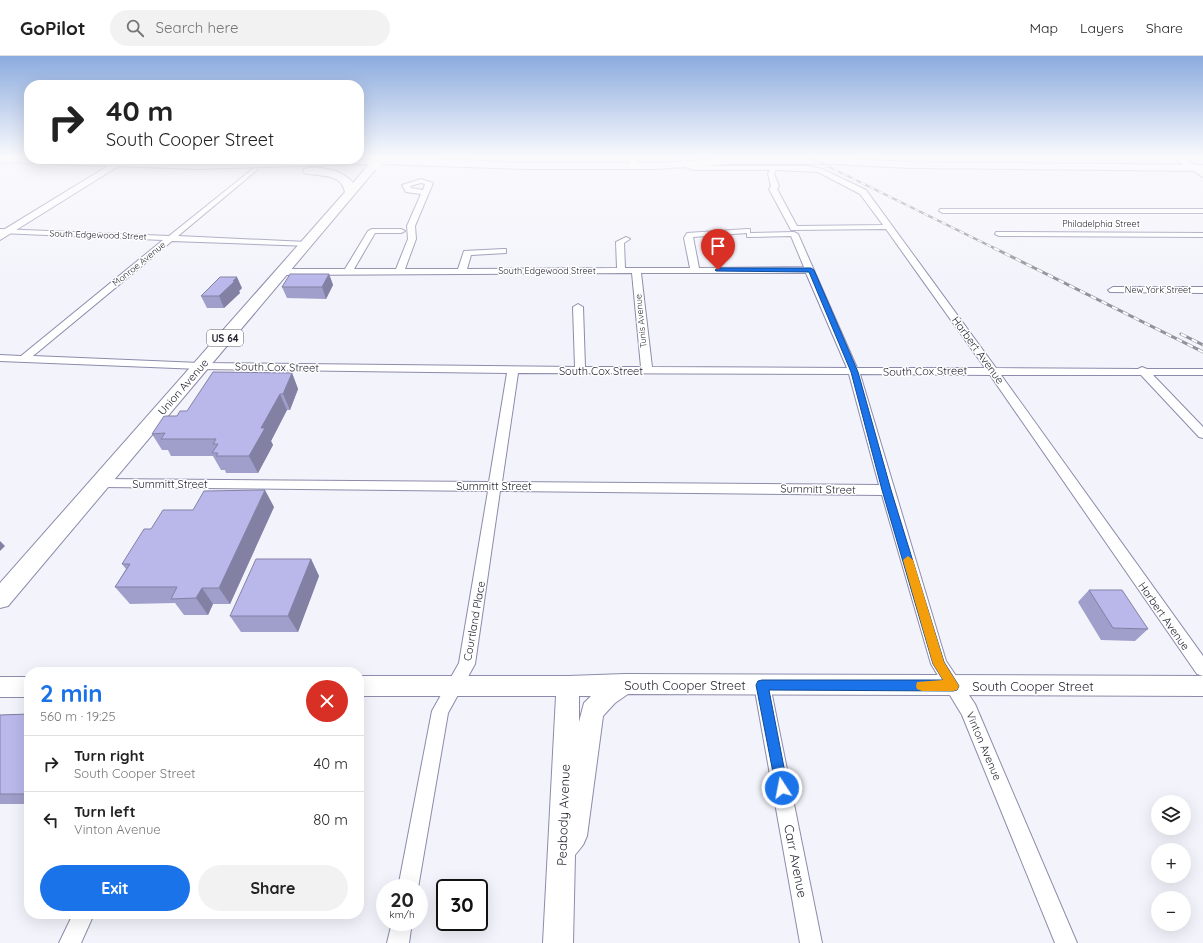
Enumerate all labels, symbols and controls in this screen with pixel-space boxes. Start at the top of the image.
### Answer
search box [110,10,390,46]
text: GoPilot [20,16,86,40]
icon: search [124,17,146,39]
text: Search here [156,18,238,37]
text: Map [1029,19,1058,37]
text: Layers [1080,19,1124,37]
text: Share [1146,19,1183,37]
text: 40 m [106,93,173,128]
icon: right [40,96,92,148]
text: South Cooper Street [106,128,274,151]
street label: Philadelphia Street [1062,218,1140,229]
street label: South Edgewood Street [49,227,147,242]
pin [701,229,735,270]
icon: arrive [707,235,729,257]
street label: Monroe Avenue [110,239,167,288]
street label: South Edgewood Street [498,265,596,276]
street label: New York Street [1125,284,1191,295]
street label: Tunis Avenue [632,294,649,349]
street label: Harbert Avenue [949,313,1007,387]
road number: US 64 [207,330,243,346]
street label: Union Avenue [155,356,211,418]
street label: South Cox Street [235,359,319,375]
street label: South Cox Street [883,363,967,379]
street label: South Cox Street [559,364,643,378]
street label: Summitt Street [132,477,208,491]
street label: Summitt Street [456,479,532,493]
street label: Summitt Street [780,481,856,497]
street label: Harbert Avenue [1135,579,1193,653]
street label: Courtland Place [460,580,488,662]
street label: South Cooper Street [624,677,746,693]
text: 2 min [40,678,102,708]
street label: South Cooper Street [972,678,1094,694]
button: close [306,680,348,722]
text: 560 m · 19:25 [40,708,116,724]
street label: Vinton Avenue [963,710,1005,782]
text: Turn right [74,746,145,765]
icon: right [40,753,62,775]
text: 40 m [313,754,348,773]
street label: Peabody Avenue [553,764,573,866]
text: South Cooper Street [74,765,195,781]
position arrow [761,767,803,809]
map controls [1151,795,1191,931]
button: layers [1151,795,1191,835]
text: Turn left [74,802,136,821]
icon: left [40,809,62,831]
text: 80 m [313,810,348,829]
text: Vinton Avenue [74,821,161,837]
street label: Carr Avenue [781,823,811,899]
button: + [1151,843,1191,883]
button: Exit [40,865,190,911]
button: Share [198,865,348,911]
speed limit sign: 30 [436,879,488,931]
text: 20 [390,887,414,912]
button: − [1151,891,1191,931]
text: km/h [389,908,415,921]

